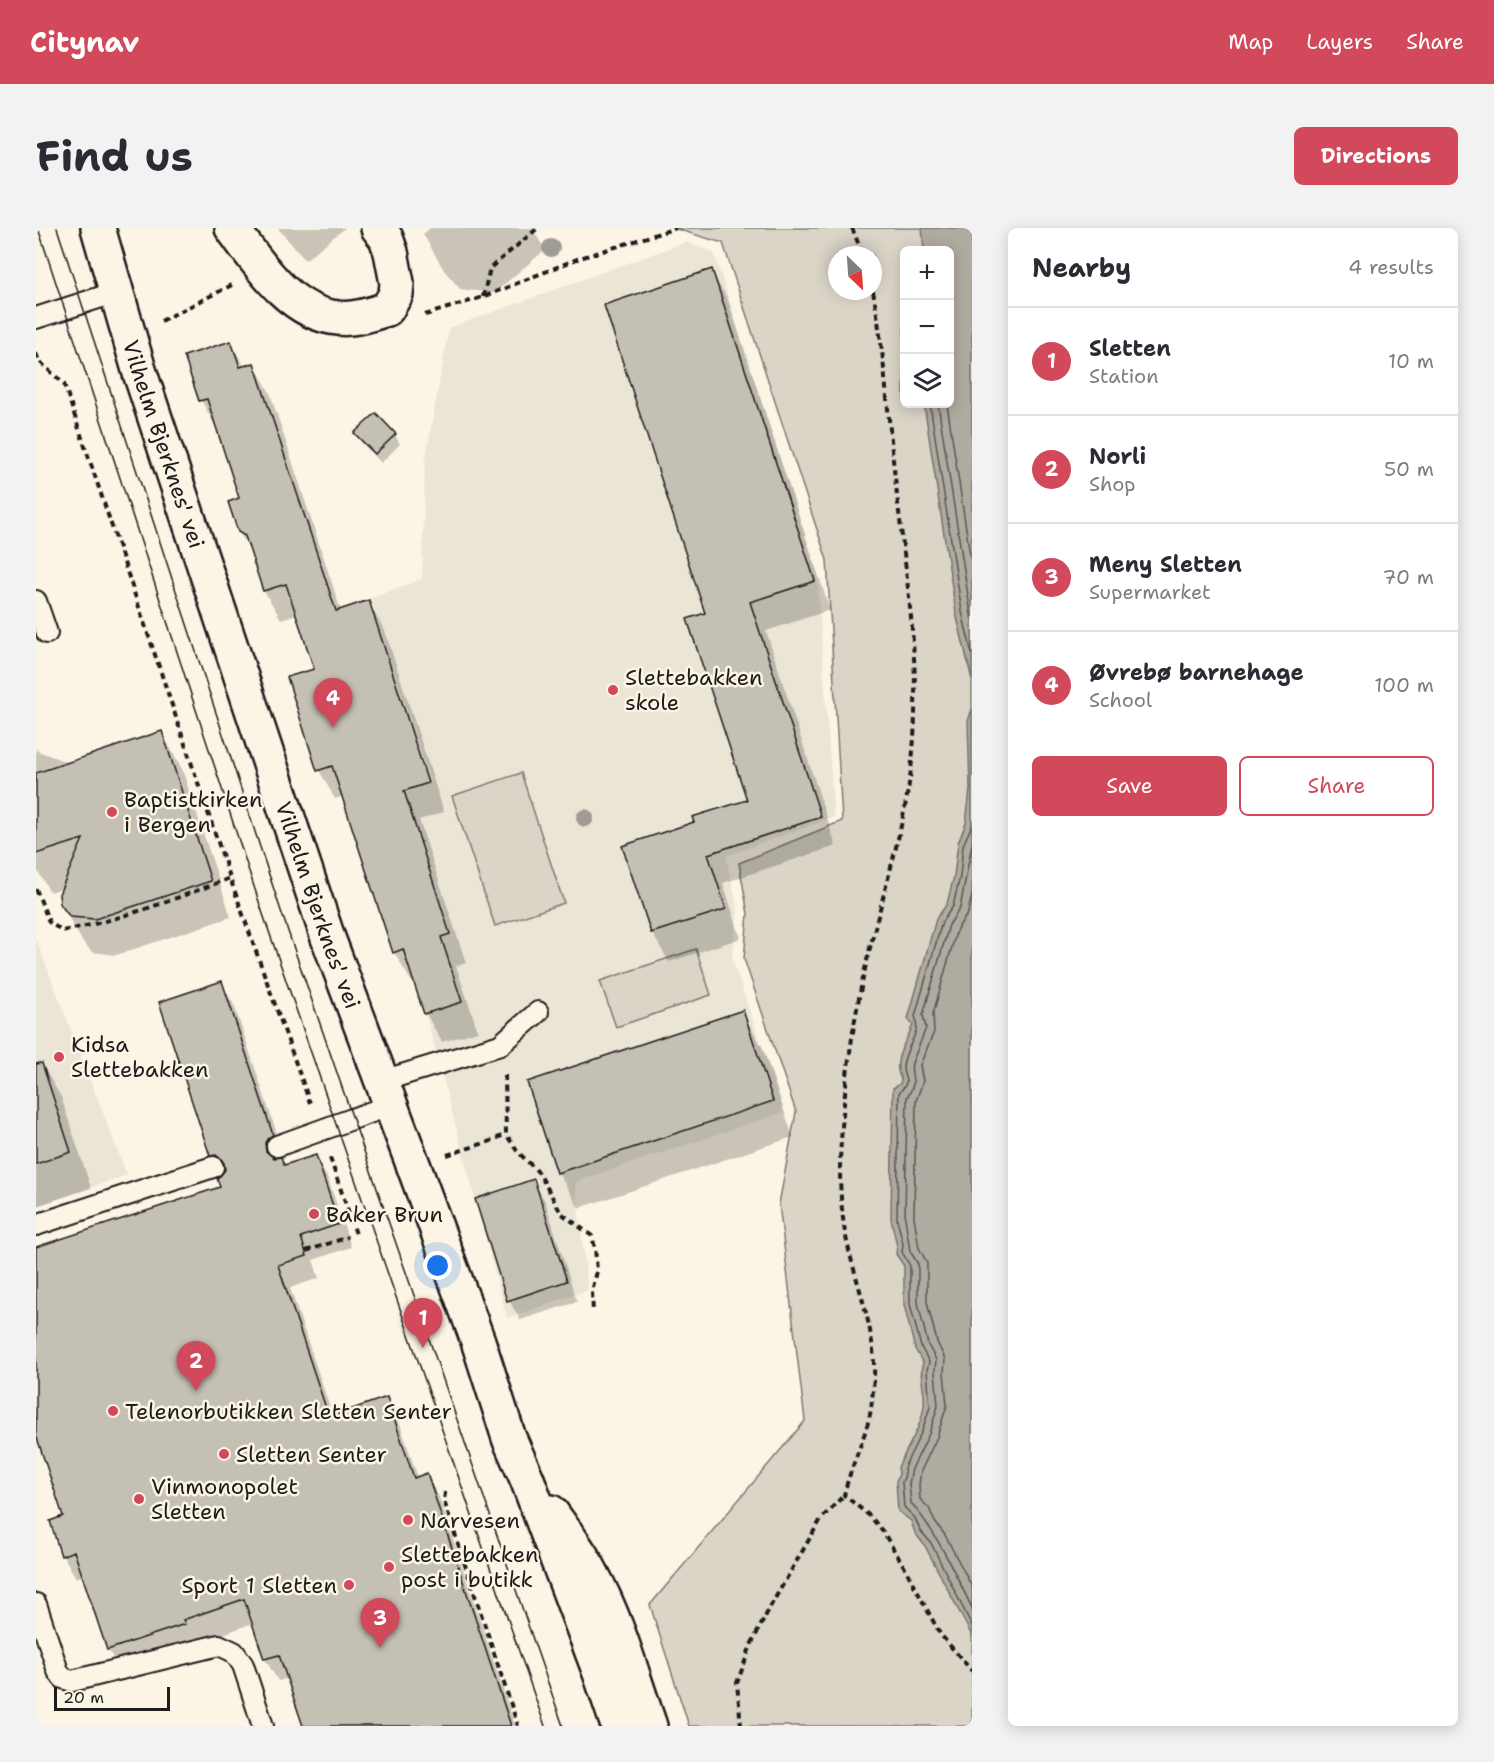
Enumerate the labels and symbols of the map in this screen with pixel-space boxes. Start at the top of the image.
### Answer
north arrow [828,246,882,300]
street label: Vilhelm Bjerknes' vei [117,337,212,552]
place label: Slettebakken skole [625,663,762,717]
pin: 4 [314,678,352,728]
marker: Slettebakken skole [606,683,620,697]
place label: Baptistkirken i Bergen [124,785,262,839]
street label: Vilhelm Bjerknes' vei [269,798,368,1013]
marker: Baptistkirken i Bergen [105,805,119,819]
place label: Kidsa Slettebakken [71,1030,208,1084]
marker: Kidsa Slettebakken [52,1050,66,1064]
place label: Baker Brun [326,1200,443,1229]
marker: Baker Brun [307,1207,321,1221]
your location [423,1251,452,1280]
pin: 1 [404,1298,442,1348]
pin: 2 [176,1342,216,1391]
place label: Telenorbutikken Sletten Senter [125,1397,452,1426]
marker: Telenorbutikken Sletten Senter [106,1404,120,1418]
place label: Sletten Senter [236,1440,387,1469]
marker: Sletten Senter [217,1447,231,1461]
place label: Vinmonopolet Sletten [151,1472,298,1526]
marker: Vinmonopolet Sletten [132,1492,146,1506]
place label: Narvesen [420,1506,520,1535]
marker: Narvesen [401,1513,415,1527]
place label: Slettebakken post i butikk [401,1540,538,1594]
marker: Slettebakken post i butikk [382,1560,396,1574]
place label: Sport 1 Sletten [182,1571,337,1600]
marker: Sport 1 Sletten [342,1578,356,1592]
pin: 3 [360,1598,400,1648]
scale bar [54,1684,170,1712]

